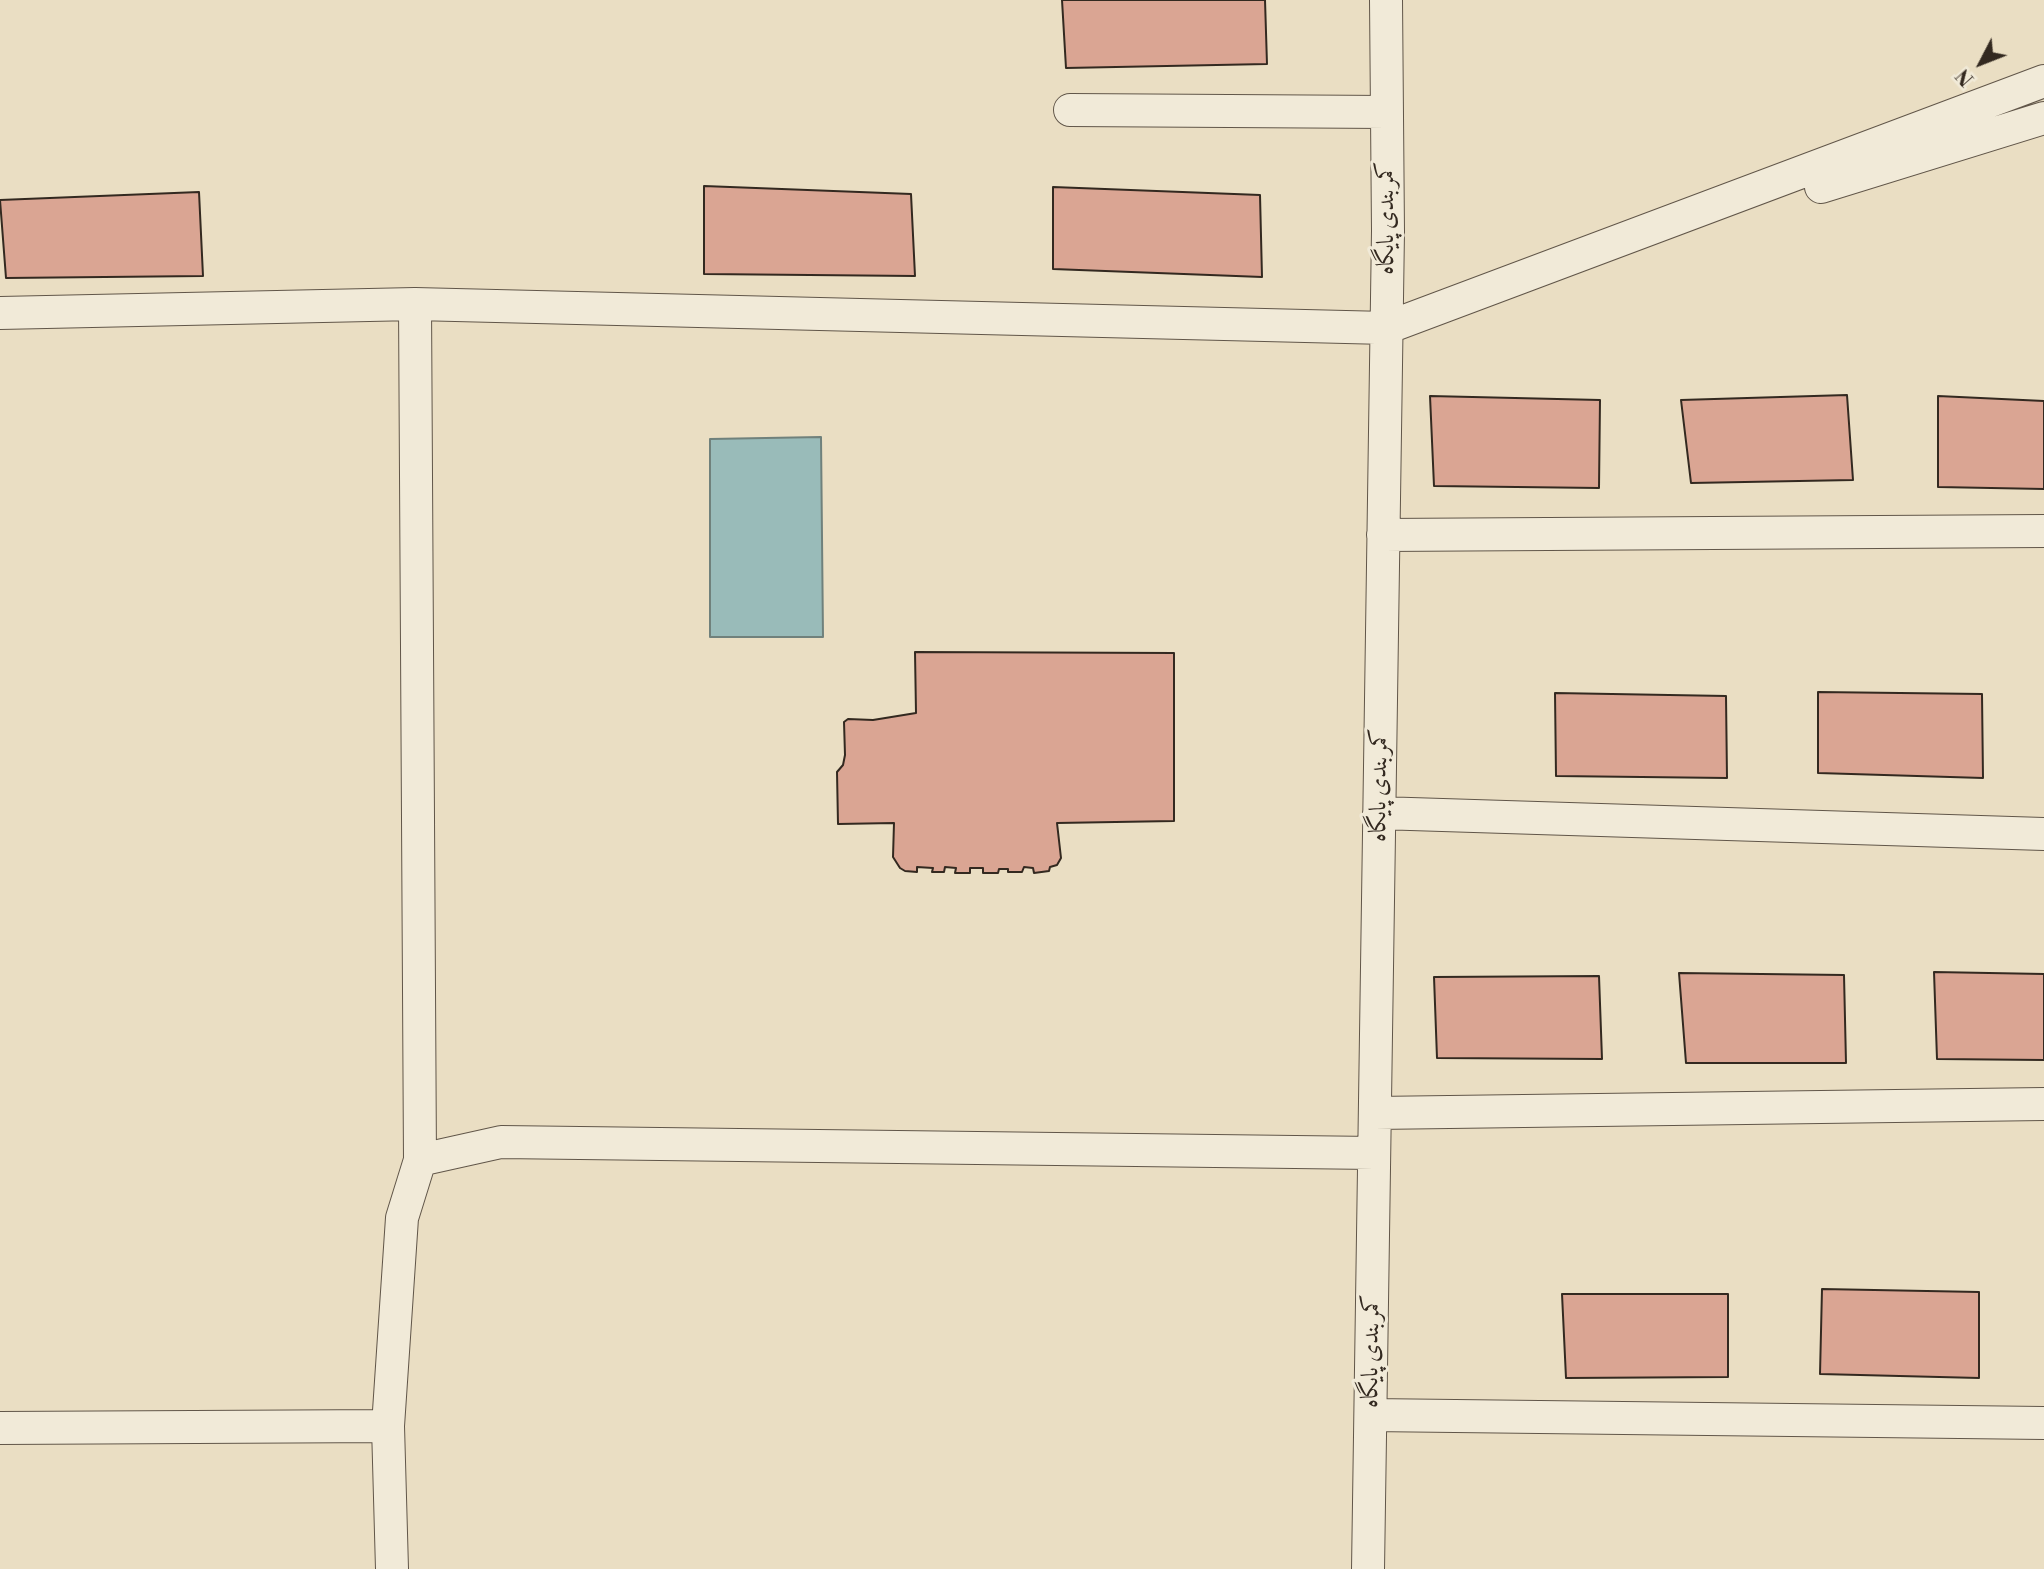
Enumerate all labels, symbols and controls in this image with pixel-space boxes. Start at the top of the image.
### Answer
north arrow [1946,28,2016,98]
text: N [1951,63,1979,91]
street label: کمربندی پایگاه [1373,161,1401,275]
street label: کمربندی پایگاه [1365,728,1395,842]
street label: کمربندی پایگاه [1357,1294,1387,1408]

